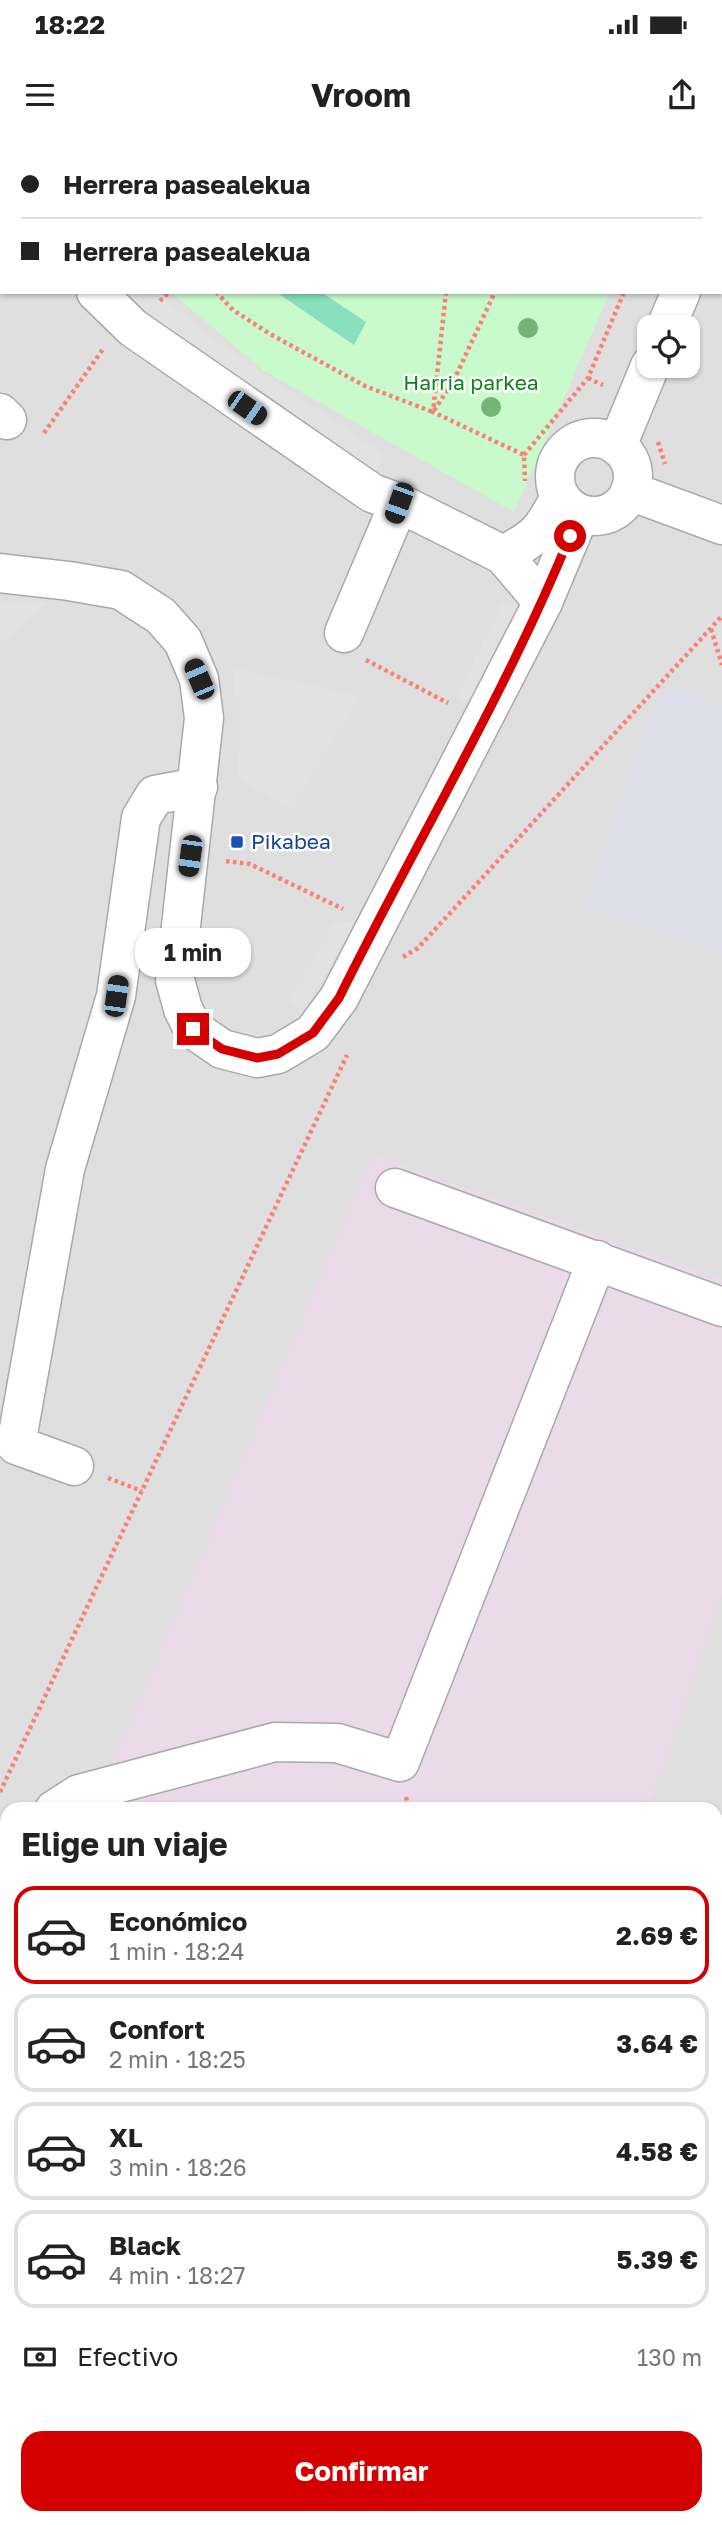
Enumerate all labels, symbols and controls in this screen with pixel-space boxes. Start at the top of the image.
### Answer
text: 18:22 [35,9,105,40]
icon: menu [21,76,59,114]
text: Vroom [311,76,411,114]
icon: share [663,76,701,114]
text: Herrera pasealekua [63,169,310,200]
text: Herrera pasealekua [63,236,310,267]
map controls [637,315,700,378]
button: locate [637,315,700,378]
park label: Harria parkea [403,369,539,395]
car [224,387,271,429]
car [382,480,417,526]
route start [554,520,586,552]
car [182,656,217,702]
place label: Pikabea [251,828,331,854]
car [177,834,204,878]
marker: Pikabea [229,834,245,850]
callout: 1 min [135,928,251,976]
text: 1 min [164,938,222,966]
car [103,974,130,1018]
route end [177,1013,209,1045]
text: Elige un viaje [21,1825,228,1863]
icon: car [25,1904,88,1967]
text: Económico [109,1906,247,1937]
text: 2.69 € [616,1920,698,1951]
text: 1 min · 18:24 [109,1937,244,1965]
icon: car [25,2012,88,2075]
text: Confort [109,2014,205,2045]
text: 3.64 € [616,2028,698,2059]
text: 2 min · 18:25 [109,2045,246,2073]
icon: car [25,2120,88,2183]
text: XL [109,2122,143,2153]
text: 4.58 € [616,2136,698,2167]
text: 3 min · 18:26 [109,2153,247,2181]
icon: car [25,2228,88,2291]
text: Black [109,2230,181,2261]
text: 5.39 € [617,2244,698,2275]
text: 4 min · 18:27 [109,2261,245,2289]
icon: cash [21,2338,59,2376]
text: Efectivo [77,2341,178,2372]
text: 130 m [637,2343,702,2371]
button: Confirmar [21,2431,702,2511]

